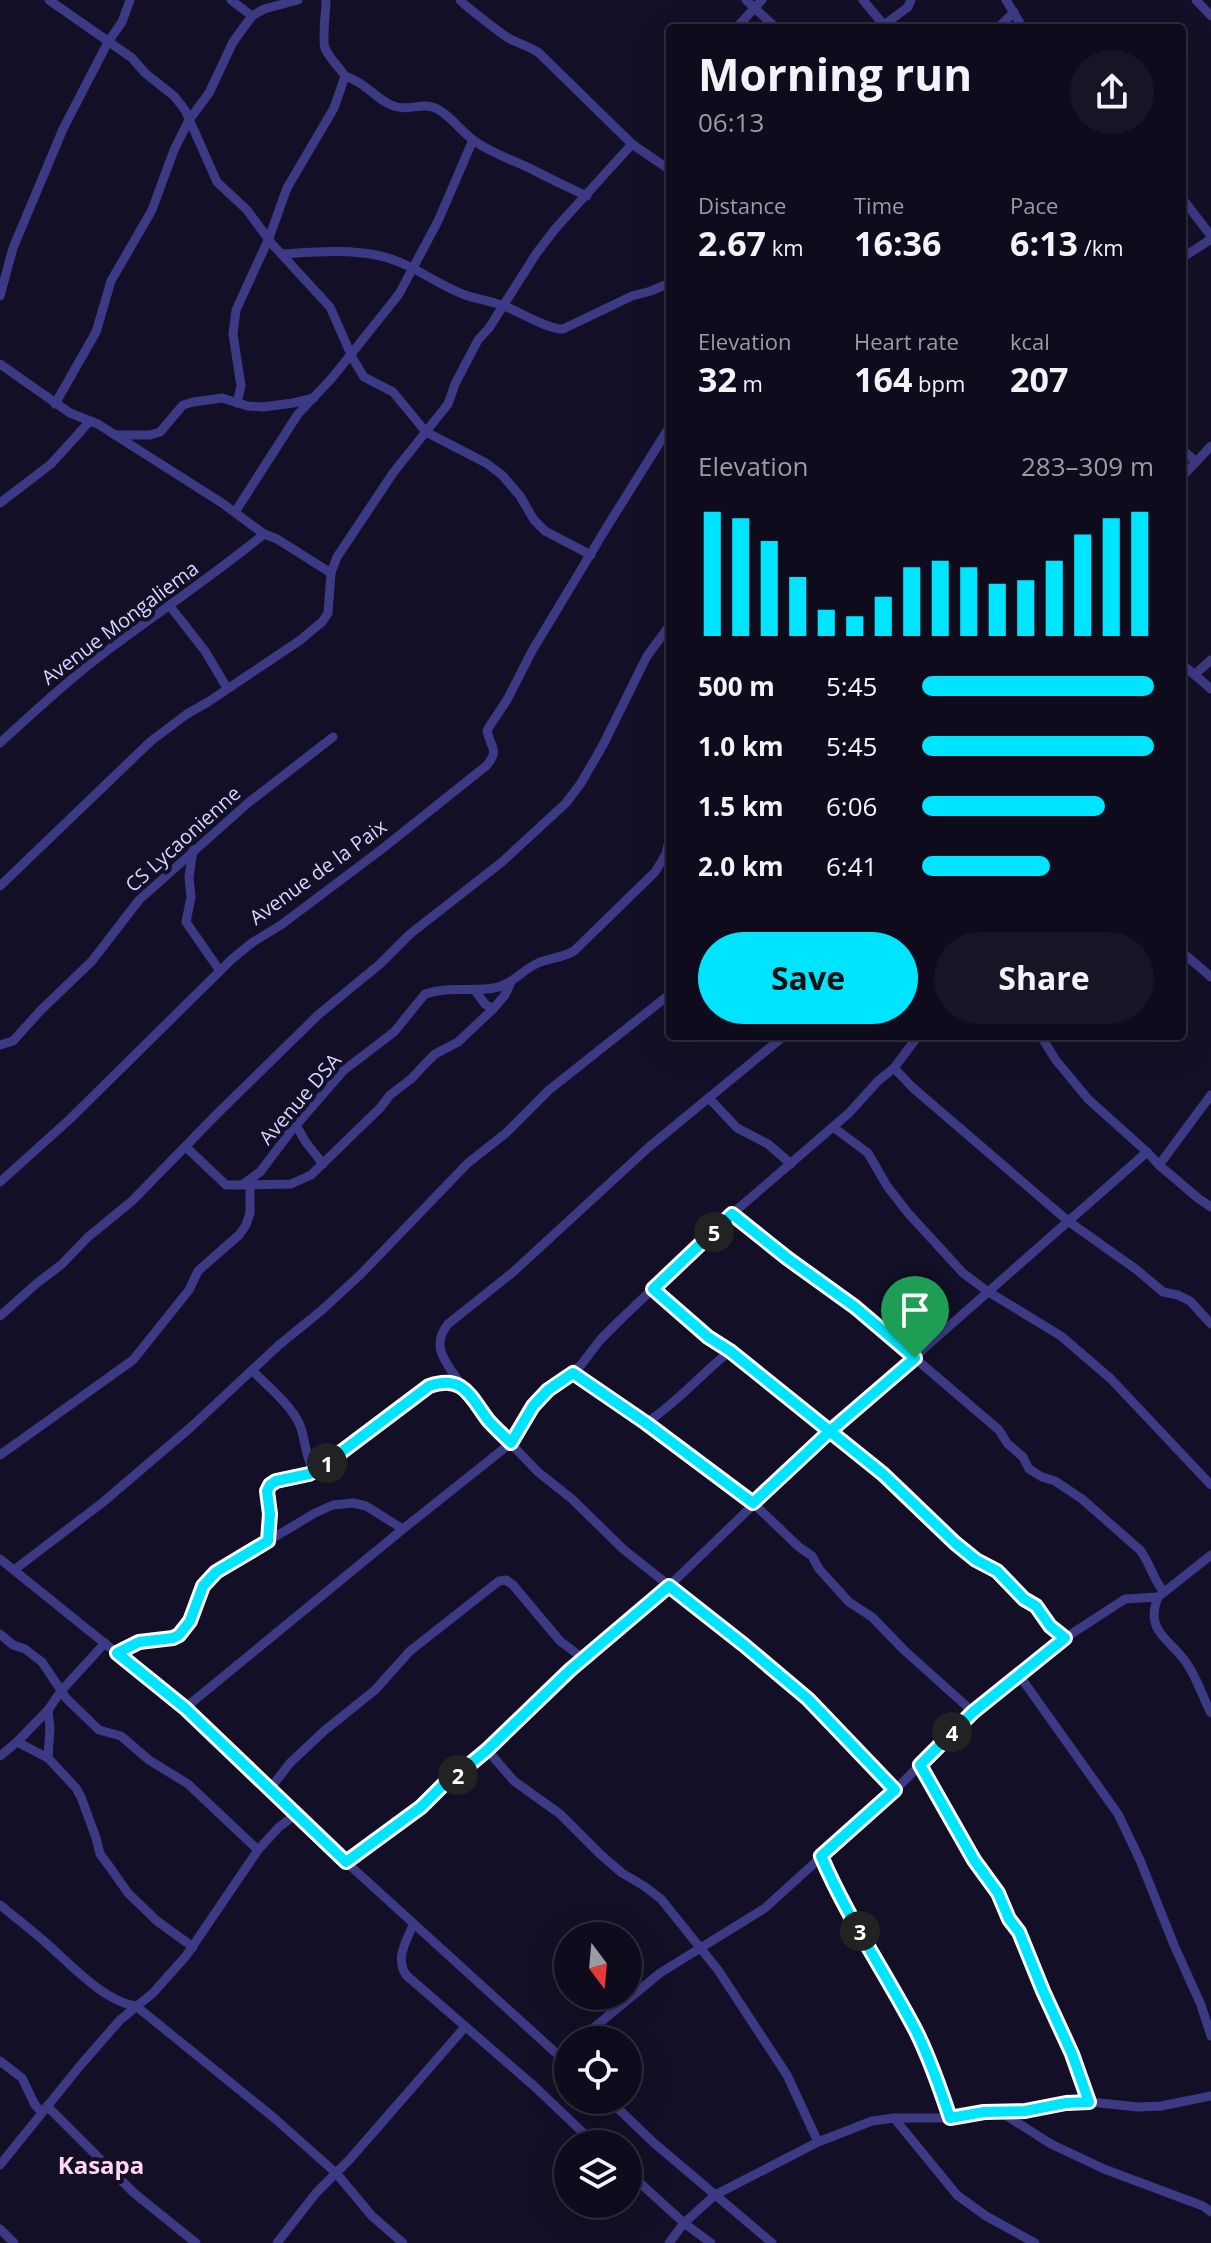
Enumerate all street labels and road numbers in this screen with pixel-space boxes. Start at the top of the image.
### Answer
street label: Avenue Mongaliema [36,555,204,691]
street label: CS Lycaonienne [119,780,246,898]
street label: Avenue de la Paix [244,812,392,931]
street label: Avenue DSA [252,1047,347,1150]

